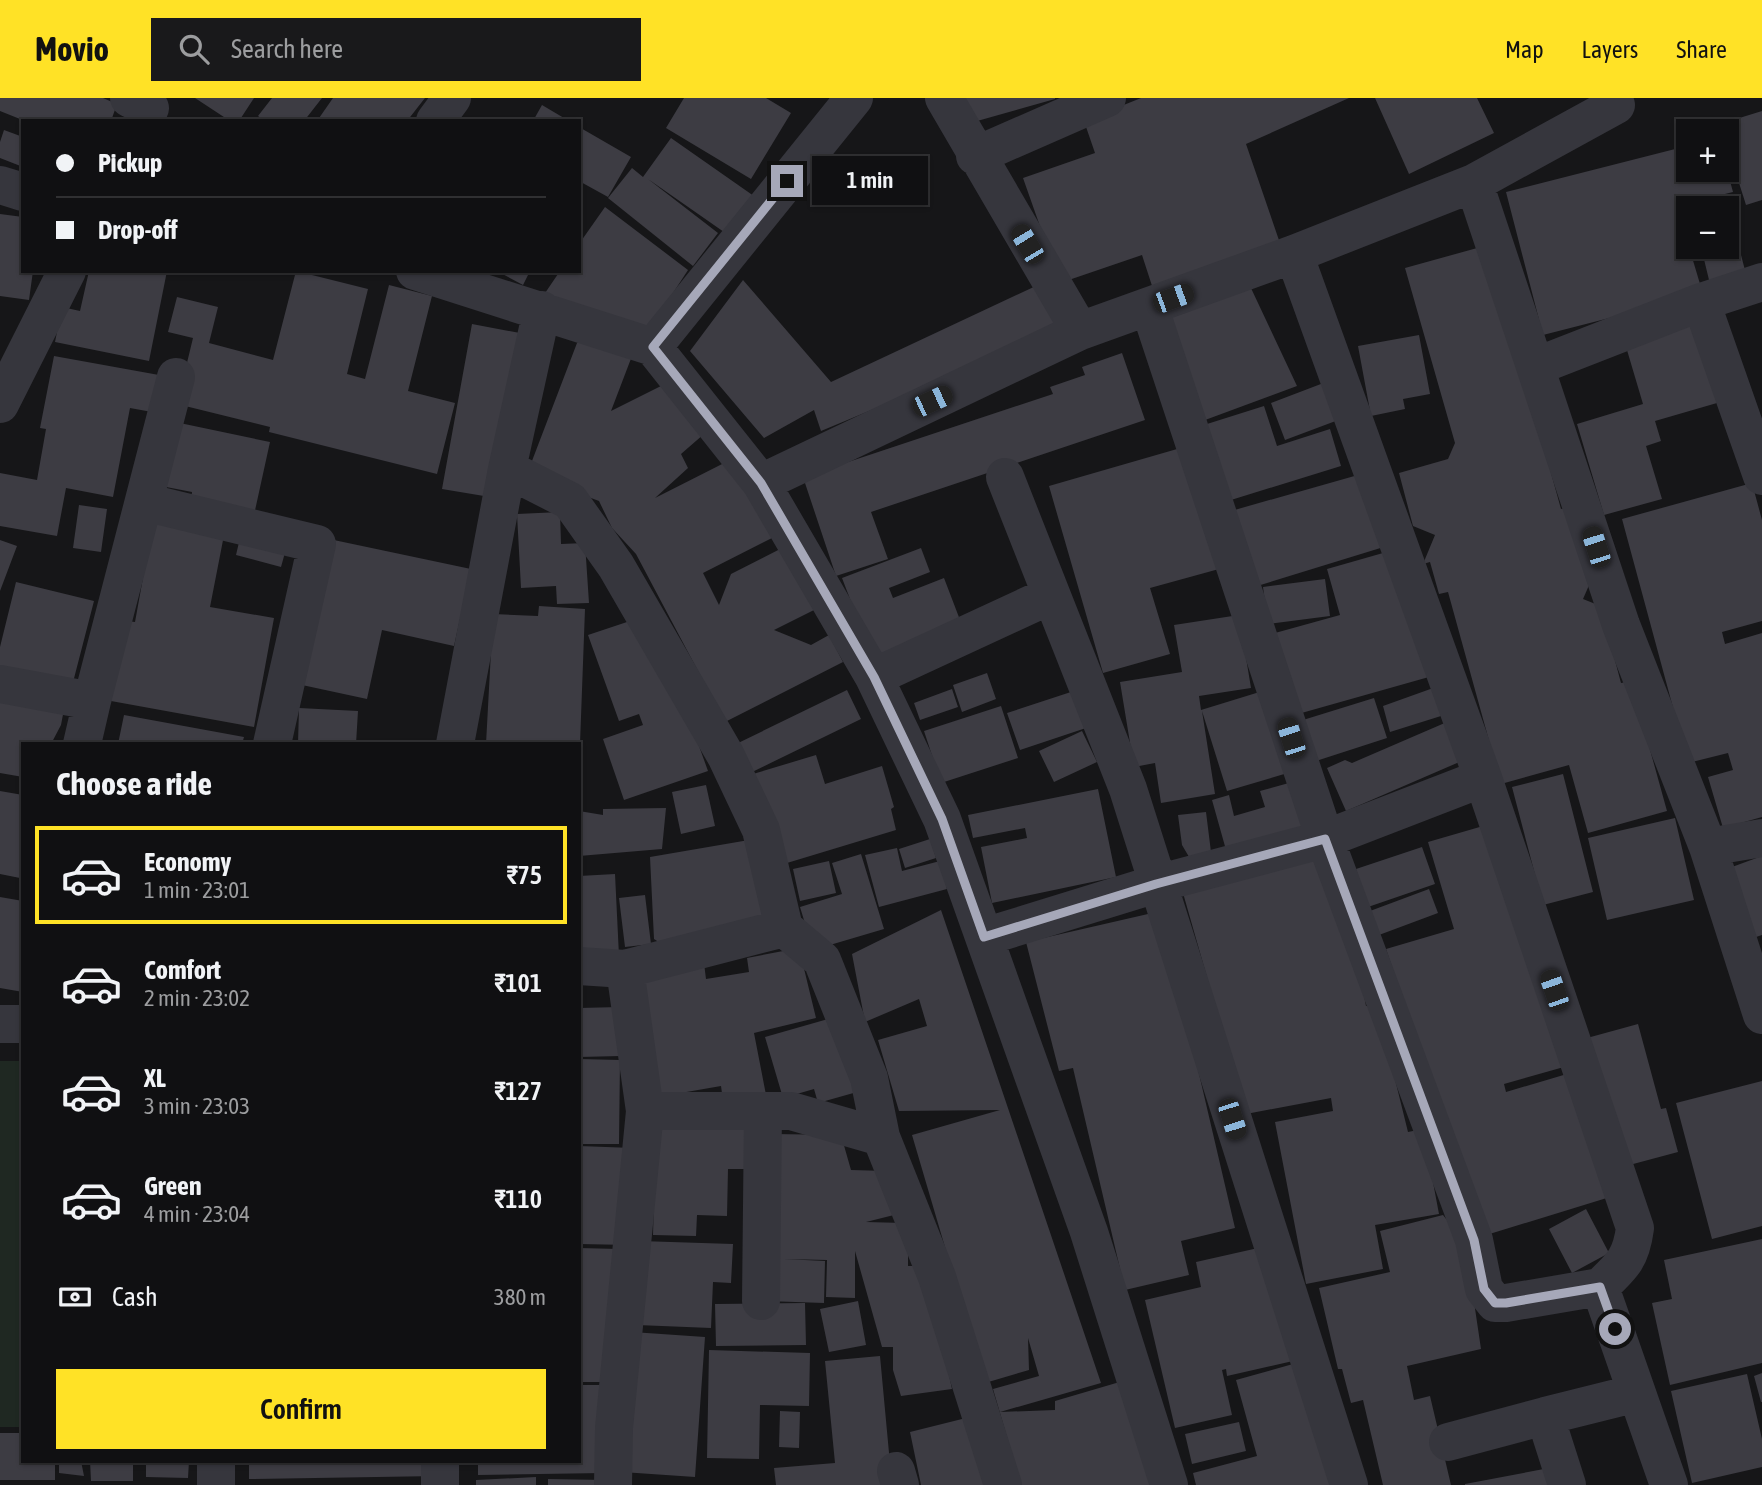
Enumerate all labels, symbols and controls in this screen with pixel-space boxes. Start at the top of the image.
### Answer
search box [151,18,641,81]
text: Movio [35,30,109,68]
icon: search [175,30,213,68]
text: Search here [231,34,343,64]
text: Map [1505,36,1544,63]
text: Layers [1582,36,1638,63]
text: Share [1676,36,1727,63]
map controls [1676,119,1739,259]
button: + [1676,119,1739,182]
text: Pickup [98,148,162,178]
callout: 1 min [812,156,927,206]
route end [771,165,803,197]
text: 1 min [847,167,893,193]
button: − [1676,196,1739,259]
text: Drop-off [98,215,178,245]
car [1008,221,1047,267]
car [1150,281,1197,315]
car [909,383,956,419]
car [1580,524,1613,570]
car [1275,715,1308,761]
text: Choose a ride [56,765,212,802]
icon: car [60,844,123,907]
text: Economy [144,847,231,877]
text: ₹75 [506,860,542,890]
text: 1 min · 23:01 [144,877,250,903]
icon: car [60,952,123,1015]
text: Comfort [144,955,221,985]
car [1538,967,1571,1013]
text: ₹101 [494,968,542,998]
text: 2 min · 23:02 [144,985,250,1011]
icon: car [60,1060,123,1123]
text: XL [144,1063,166,1093]
text: ₹127 [494,1076,542,1106]
text: 3 min · 23:03 [144,1093,250,1119]
car [1216,1096,1249,1142]
icon: car [60,1168,123,1231]
text: Green [144,1171,202,1201]
text: ₹110 [494,1184,542,1214]
text: 4 min · 23:04 [144,1201,250,1227]
icon: cash [56,1278,94,1316]
text: Cash [112,1282,158,1312]
text: 380 m [494,1284,546,1310]
route start [1599,1313,1631,1345]
button: Confirm [56,1369,546,1449]

